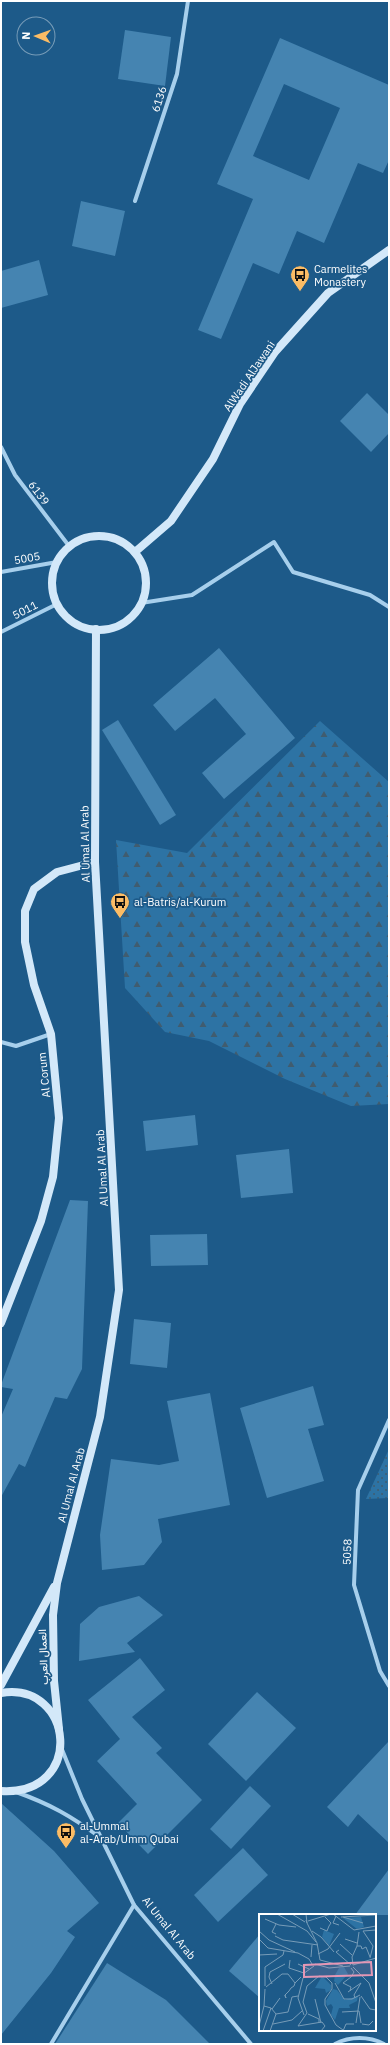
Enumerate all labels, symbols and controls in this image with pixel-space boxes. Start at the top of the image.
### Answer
north arrow [16,16,56,56]
text: N [19,31,33,40]
street label: 6136 [148,84,170,114]
place label: Carmelites Monastery [314,262,367,289]
bus stop icon: Carmelites Monastery [289,264,311,292]
street label: AlWadi AlJawani [220,338,278,414]
street label: 6139 [25,478,53,508]
street label: 5005 [13,549,41,567]
street label: 5011 [10,598,40,622]
street label: Al Umal Al Arab [77,805,93,883]
bus stop icon: al-Batris/al-Kurum [109,891,131,919]
place label: al-Batris/al-Kurum [134,895,226,909]
street label: Al Corum [35,1052,53,1098]
street label: Al Umal Al Arab [93,1129,111,1207]
street label: Al Umal Al Arab [54,1446,88,1524]
street label: 5058 [340,1539,354,1565]
street label: العمال العرب [35,1629,51,1685]
place label: al-Ummal al-Arab/Umm Qubai [80,1819,179,1846]
bus stop icon: al-Ummal al-Arab/Umm Qubai [55,1821,77,1849]
street label: Al Umal Al Arab [139,1894,199,1962]
inset map [259,1914,376,2031]

